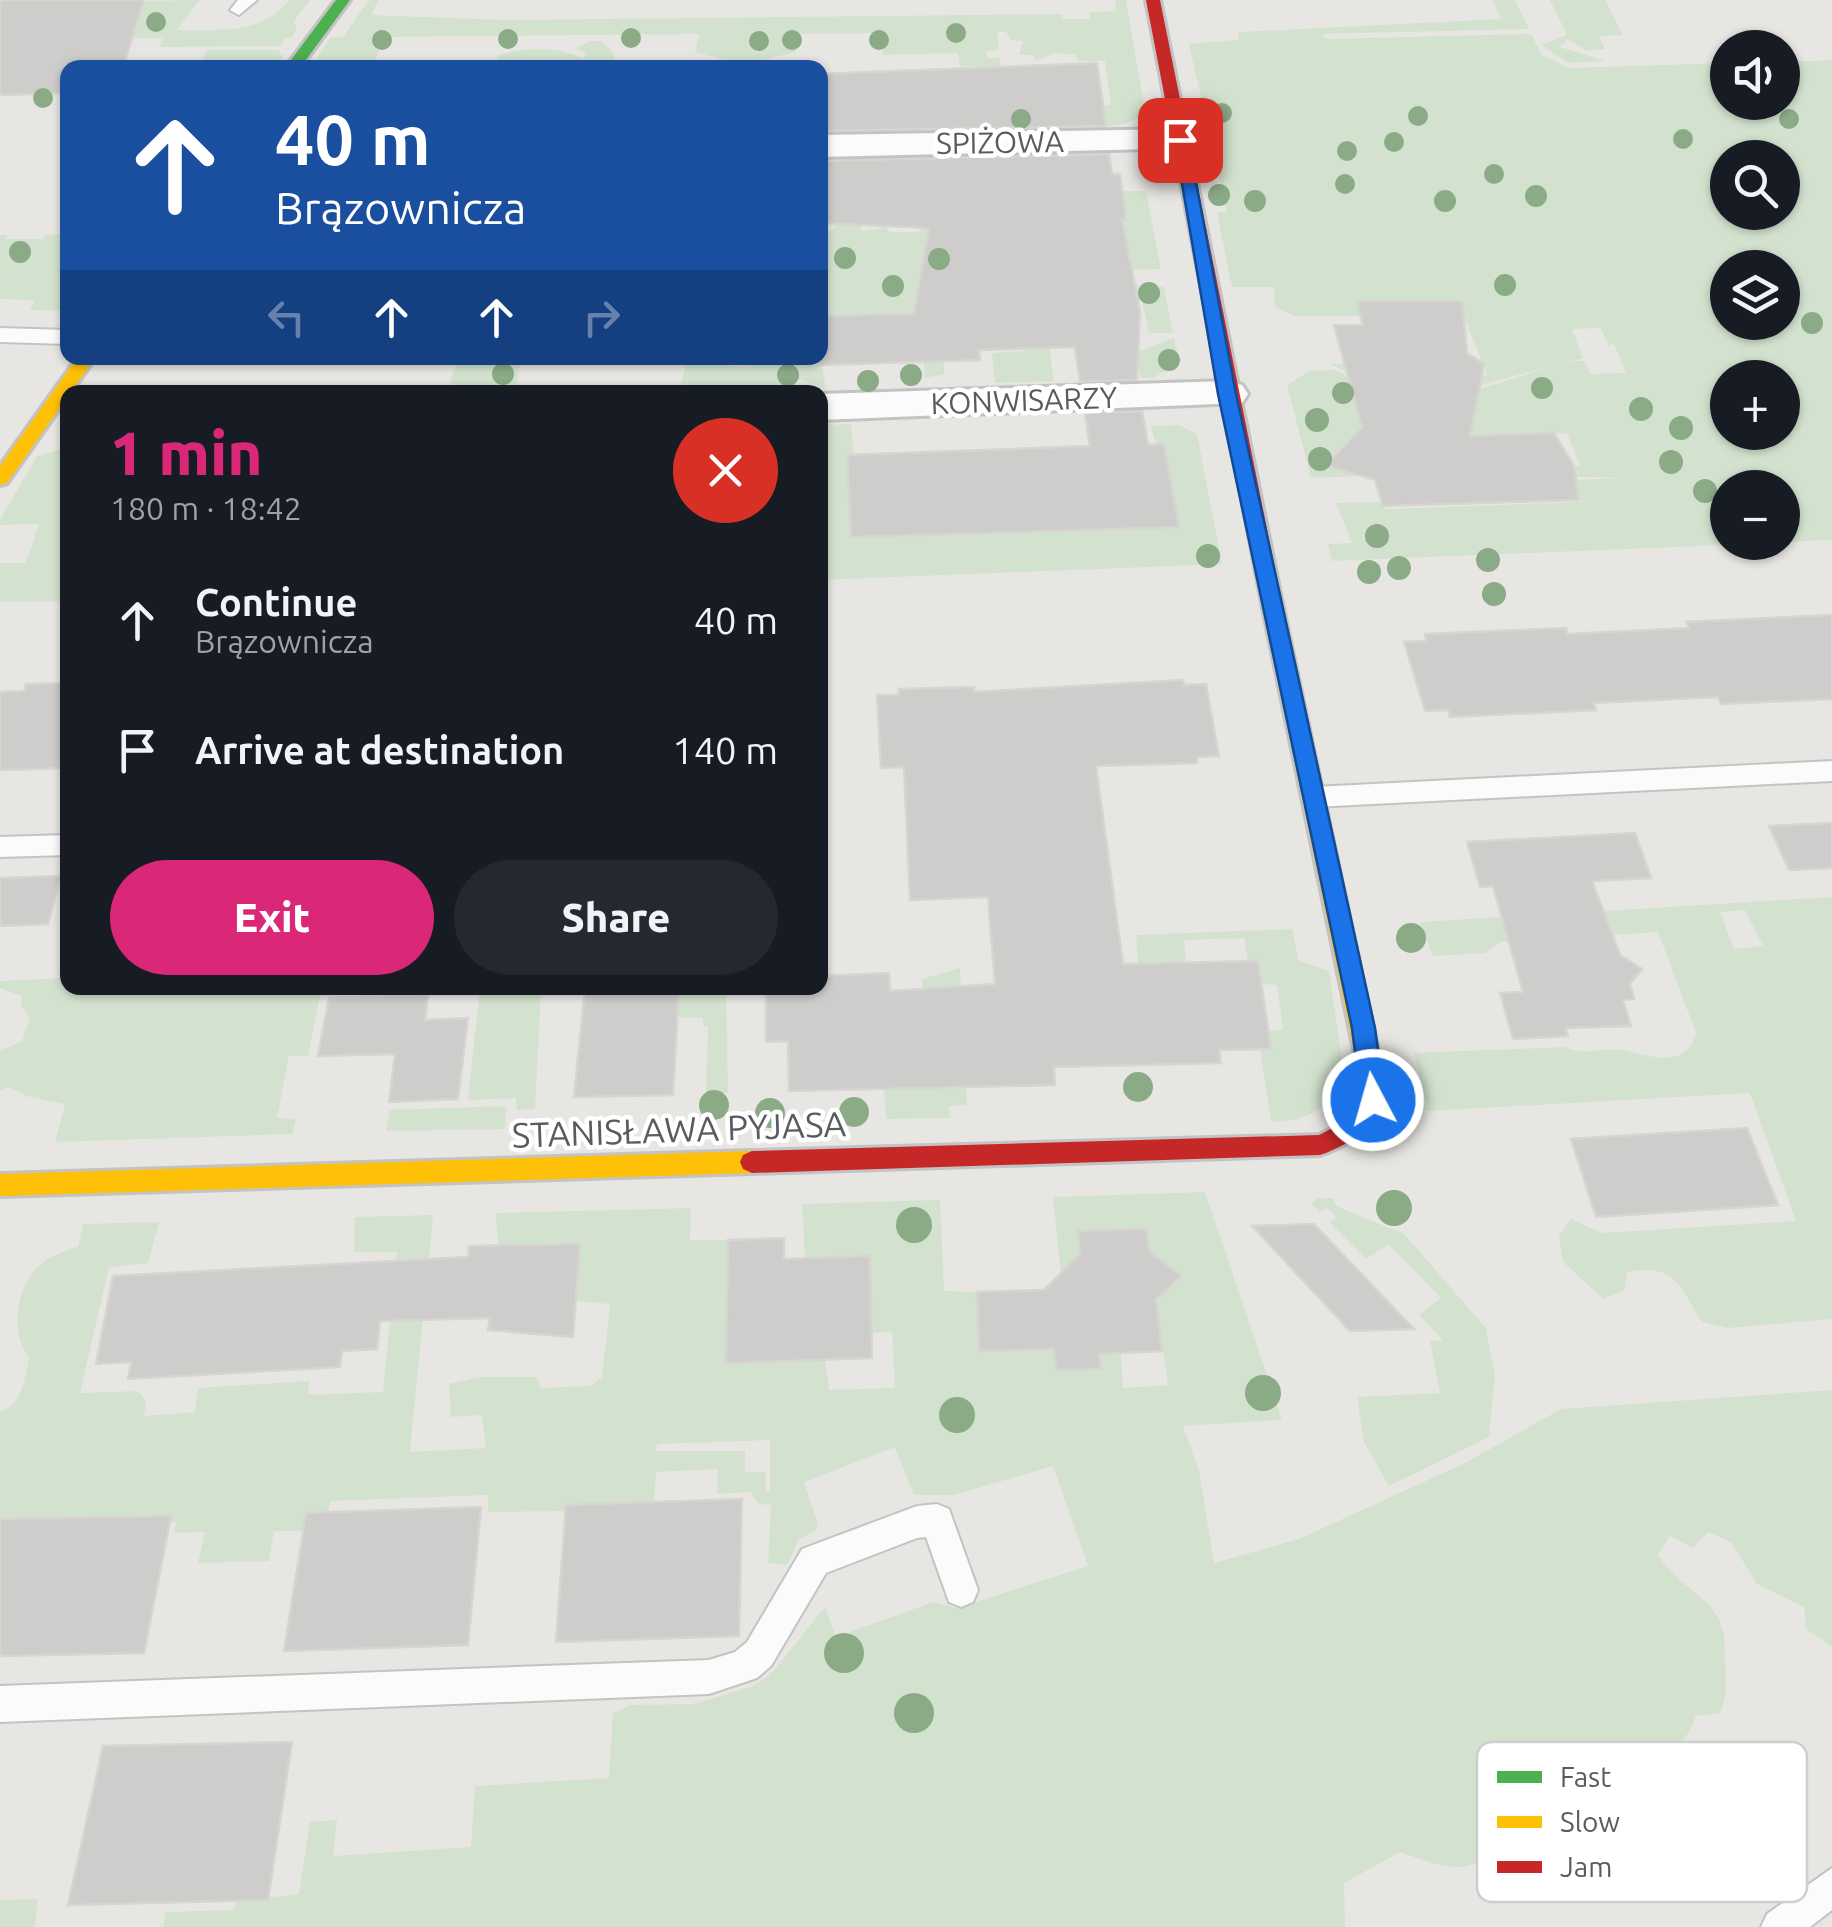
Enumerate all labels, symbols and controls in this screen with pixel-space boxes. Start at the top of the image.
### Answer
map controls [1710,30,1800,560]
button: sound [1710,30,1800,120]
pin [1138,98,1223,183]
icon: ahead [110,100,240,230]
text: 40 m [275,100,431,178]
icon: arrive [1153,113,1208,168]
street label: SPIŻOWA [936,124,1065,160]
button: search [1710,140,1800,230]
text: Brązownicza [275,182,526,233]
button: layers [1710,250,1800,340]
icon: left [259,290,314,345]
icon: ahead [364,290,419,345]
icon: ahead [469,290,524,345]
icon: right [574,290,629,345]
button: + [1710,360,1800,450]
street label: KONWISARZY [930,380,1118,420]
button: close [673,418,778,523]
text: 1 min [110,419,263,486]
button: − [1710,470,1800,560]
text: 180 m · 18:42 [110,490,302,526]
text: Continue [195,581,357,623]
icon: ahead [110,593,165,648]
text: 40 m [694,599,778,641]
text: Brązownicza [195,623,374,659]
icon: arrive [110,723,165,778]
text: Arrive at destination [195,729,564,771]
text: 140 m [672,729,778,771]
button: Exit [110,860,434,975]
button: Share [454,860,778,975]
position arrow [1321,1048,1425,1152]
street label: STANISŁAWA PYJASA [511,1103,847,1155]
legend [1477,1742,1807,1902]
text: Fast [1560,1761,1611,1792]
text: Slow [1560,1806,1620,1837]
text: Jam [1560,1851,1612,1882]

